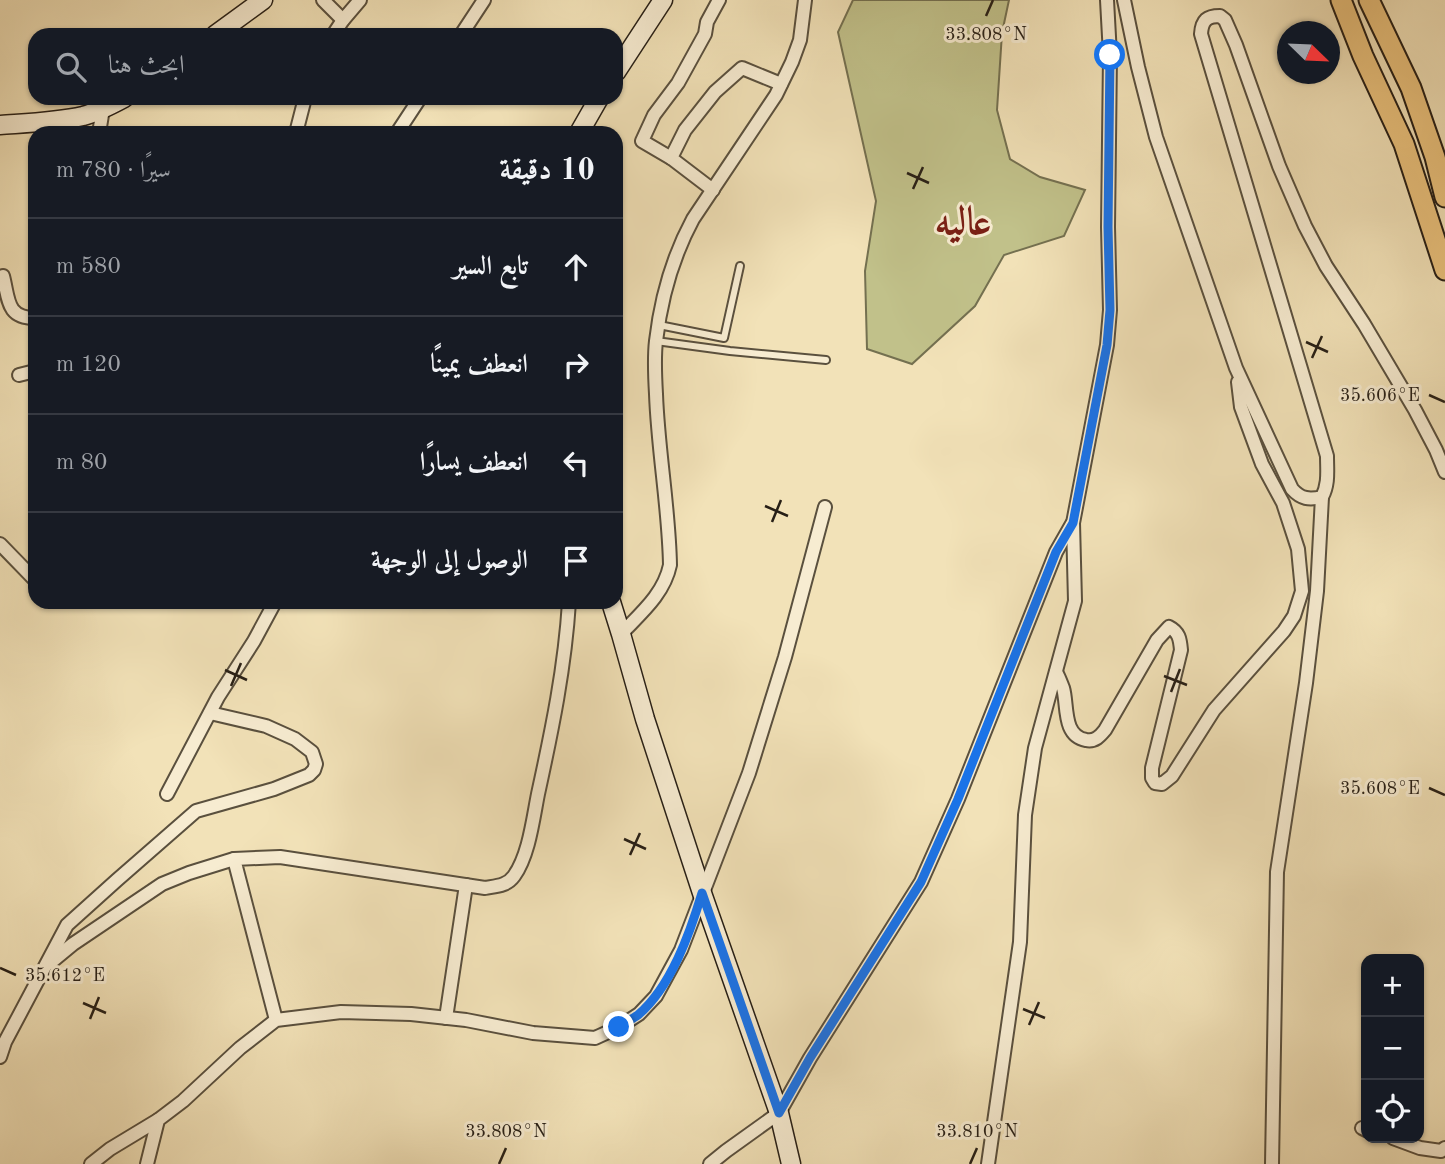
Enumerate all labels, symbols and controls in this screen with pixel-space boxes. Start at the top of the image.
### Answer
north arrow [1277,21,1340,84]
text: 33.808°N [945,26,1027,44]
search box [28,28,623,105]
route start [1094,39,1125,70]
icon: search [52,48,90,86]
text: ابحث هنا [108,53,185,79]
text: 10 دقيقة [499,156,595,186]
text: سيرًا · 780 m [56,159,171,182]
district label: عاليه [935,203,991,244]
icon: ahead [557,248,595,286]
text: تابع السير [453,254,528,280]
text: 580 m [56,255,121,278]
icon: right [557,346,595,384]
text: انعطف يمينًا [430,352,528,378]
text: 120 m [56,353,121,376]
text: 35.606°E [1340,387,1420,405]
icon: left [557,444,595,482]
text: انعطف يسارًا [420,450,528,476]
text: 80 m [56,451,107,474]
icon: arrive [557,542,595,580]
text: الوصول إلى الوجهة [371,548,528,574]
text: 35.608°E [1340,780,1420,798]
map controls [1361,954,1424,1143]
button: + [1361,954,1424,1017]
text: 35.612°E [25,967,105,985]
route end [603,1011,634,1042]
button: − [1361,1017,1424,1080]
button: locate [1361,1080,1424,1143]
text: 33.808°N [465,1123,547,1141]
text: 33.810°N [936,1123,1018,1141]

